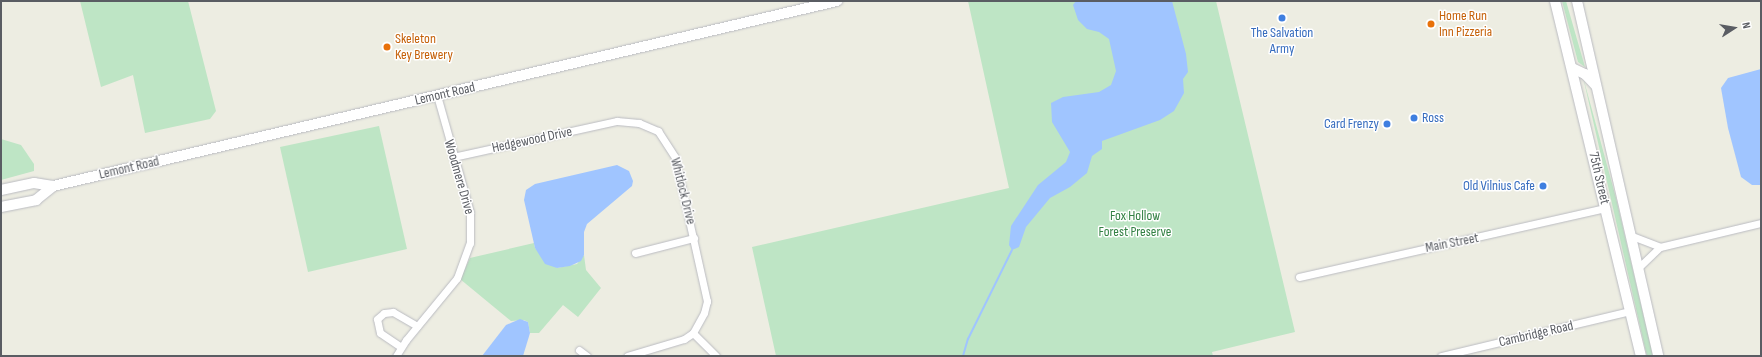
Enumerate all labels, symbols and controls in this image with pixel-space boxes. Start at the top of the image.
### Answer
place label: Home Run Inn Pizzeria [1439,8,1492,40]
north arrow [1714,8,1754,48]
marker: The Salvation Army [1277,13,1287,23]
marker: Home Run Inn Pizzeria [1426,19,1436,29]
text: N [1739,21,1753,30]
place label: The Salvation Army [1251,25,1313,58]
place label: Skeleton Key Brewery [395,31,453,64]
marker: Skeleton Key Brewery [382,42,392,52]
street label: Lemont Road [413,79,477,109]
place label: Ross [1422,110,1444,126]
marker: Ross [1409,113,1419,123]
place label: Card Frenzy [1324,116,1379,132]
marker: Card Frenzy [1382,119,1392,129]
street label: Hedgewood Drive [490,123,574,157]
street label: Woodmere Drive [440,138,478,216]
street label: 75th Street [1585,150,1613,206]
street label: Lemont Road [97,153,161,183]
street label: Whitlock Drive [667,156,699,226]
place label: Old Vilnius Cafe [1463,178,1535,194]
marker: Old Vilnius Cafe [1538,181,1548,191]
park label: Fox Hollow Forest Preserve [1099,208,1171,240]
street label: Main Street [1424,230,1480,256]
street label: Cambridge Road [1497,317,1575,351]

